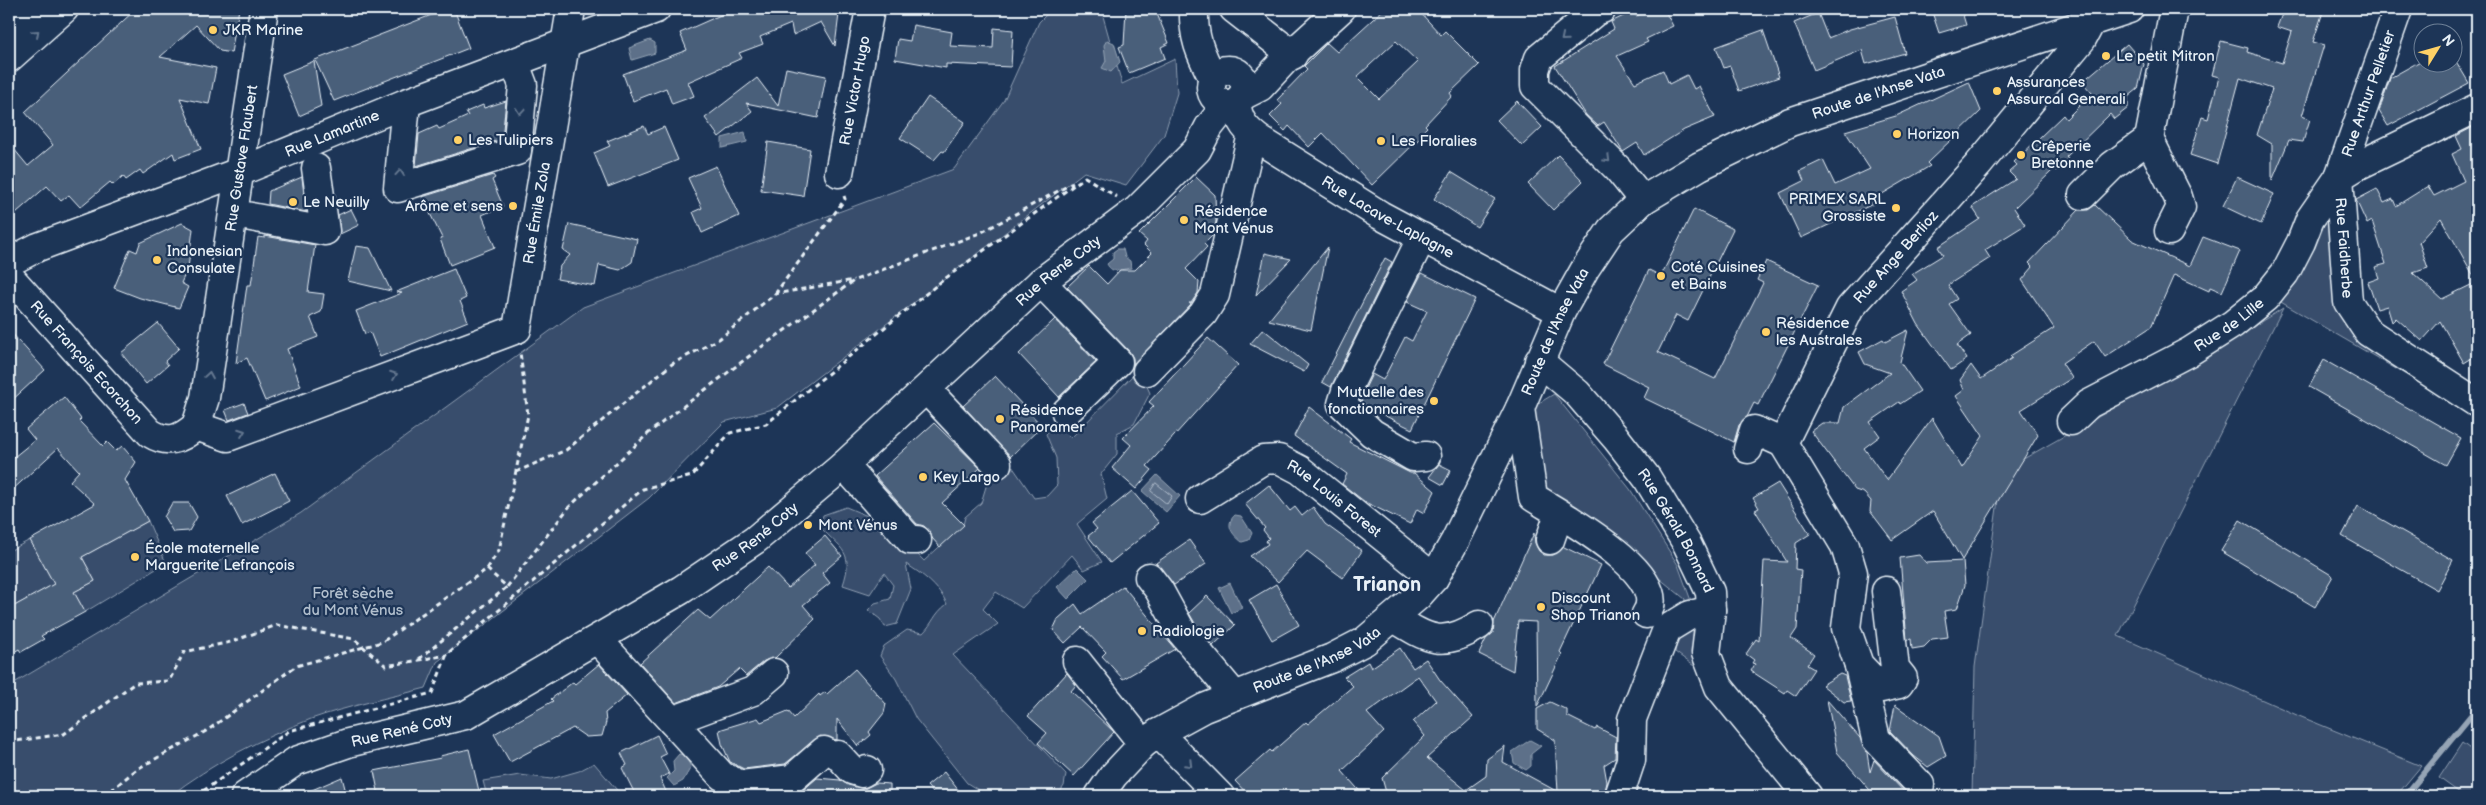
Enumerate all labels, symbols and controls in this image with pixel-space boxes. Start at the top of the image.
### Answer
place label: JKR Marine [223,21,303,40]
north arrow [2414,22,2464,72]
marker: JKR Marine [207,24,219,36]
street label: Rue Arthur Pelletier [2338,27,2400,160]
one-way arrow [31,30,40,39]
text: N [2438,31,2458,50]
one-way arrow [1560,33,1569,42]
street label: Rue Victor Hugo [835,34,875,147]
place label: Le petit Mitron [2116,47,2215,66]
marker: Le petit Mitron [2100,50,2112,62]
street label: Route de l'Anse Vata [1810,62,1947,124]
place label: Assurances Assurcal Generali [2007,73,2126,109]
street label: Rue Gustave Flaubert [221,83,262,233]
marker: Assurances Assurcal Generali [1991,85,2003,97]
street label: Rue Lamartine [282,106,383,162]
one-way arrow [515,107,526,115]
place label: Horizon [1907,125,1959,144]
marker: Horizon [1891,128,1903,140]
place label: Les Tulipiers [468,131,554,150]
place label: Les Floralies [1391,132,1478,151]
marker: Les Tulipiers [452,134,464,146]
marker: Les Floralies [1375,135,1387,147]
place label: Crêperie Bretonne [2031,137,2094,173]
marker: Crêperie Bretonne [2015,149,2027,161]
one-way arrow [1601,153,1610,162]
street label: Rue Émile Zola [519,161,555,266]
one-way arrow [394,169,405,177]
street label: Rue Lacave-Laplagne [1318,172,1457,263]
place label: PRIMEX SARL Grossiste [1789,190,1886,226]
place label: Le Neuilly [303,193,370,212]
marker: Le Neuilly [287,196,299,208]
place label: Arôme et sens [405,197,504,216]
street label: Rue Faidherbe [2330,197,2357,299]
marker: Arôme et sens [507,200,519,212]
place label: Résidence Mont Vénus [1194,202,1274,238]
marker: PRIMEX SARL Grossiste [1890,202,1902,214]
street label: Rue Ange Berlioz [1849,206,1943,308]
marker: Résidence Mont Vénus [1178,214,1190,226]
street label: Rue René Coty [1012,231,1105,311]
place label: Indonesian Consulate [167,242,242,278]
marker: Indonesian Consulate [151,254,163,266]
place label: Coté Cuisines et Bains [1671,258,1766,294]
street label: Route de l'Anse Vata [1517,265,1594,398]
marker: Coté Cuisines et Bains [1655,270,1667,282]
street label: Rue de Lille [2191,294,2268,356]
street label: Rue François Ecorchon [26,297,146,428]
place label: Résidence les Australes [1776,314,1863,350]
marker: Résidence les Australes [1760,326,1772,338]
one-way arrow [203,370,214,378]
one-way arrow [389,371,398,381]
place label: Mutuelle des fonctionnaires [1328,383,1425,419]
marker: Mutuelle des fonctionnaires [1428,395,1440,407]
place label: Résidence Panoramer [1010,401,1085,437]
marker: Résidence Panoramer [994,413,1006,425]
one-way arrow [237,428,245,438]
street label: Rue Louis Forest [1284,456,1385,542]
street label: Rue Gérald Bonnard [1633,465,1718,596]
place label: Key Largo [933,468,1000,487]
marker: Key Largo [917,471,929,483]
street label: Rue René Coty [709,498,803,576]
place label: Mont Vénus [818,516,898,535]
marker: Mont Vénus [802,519,814,531]
place label: École maternelle Marguerite Lefrançois [145,539,295,575]
marker: École maternelle Marguerite Lefrançois [129,551,141,563]
district label: Trianon [1353,573,1421,597]
park label: Forêt sèche du Mont Vénus [303,584,404,620]
place label: Discount Shop Trianon [1551,589,1640,625]
marker: Discount Shop Trianon [1535,601,1547,613]
place label: Radiologie [1152,622,1225,641]
street label: Route de l'Anse Vata [1250,623,1385,698]
marker: Radiologie [1136,625,1148,637]
street label: Rue René Coty [349,710,455,752]
one-way arrow [1184,758,1193,767]

